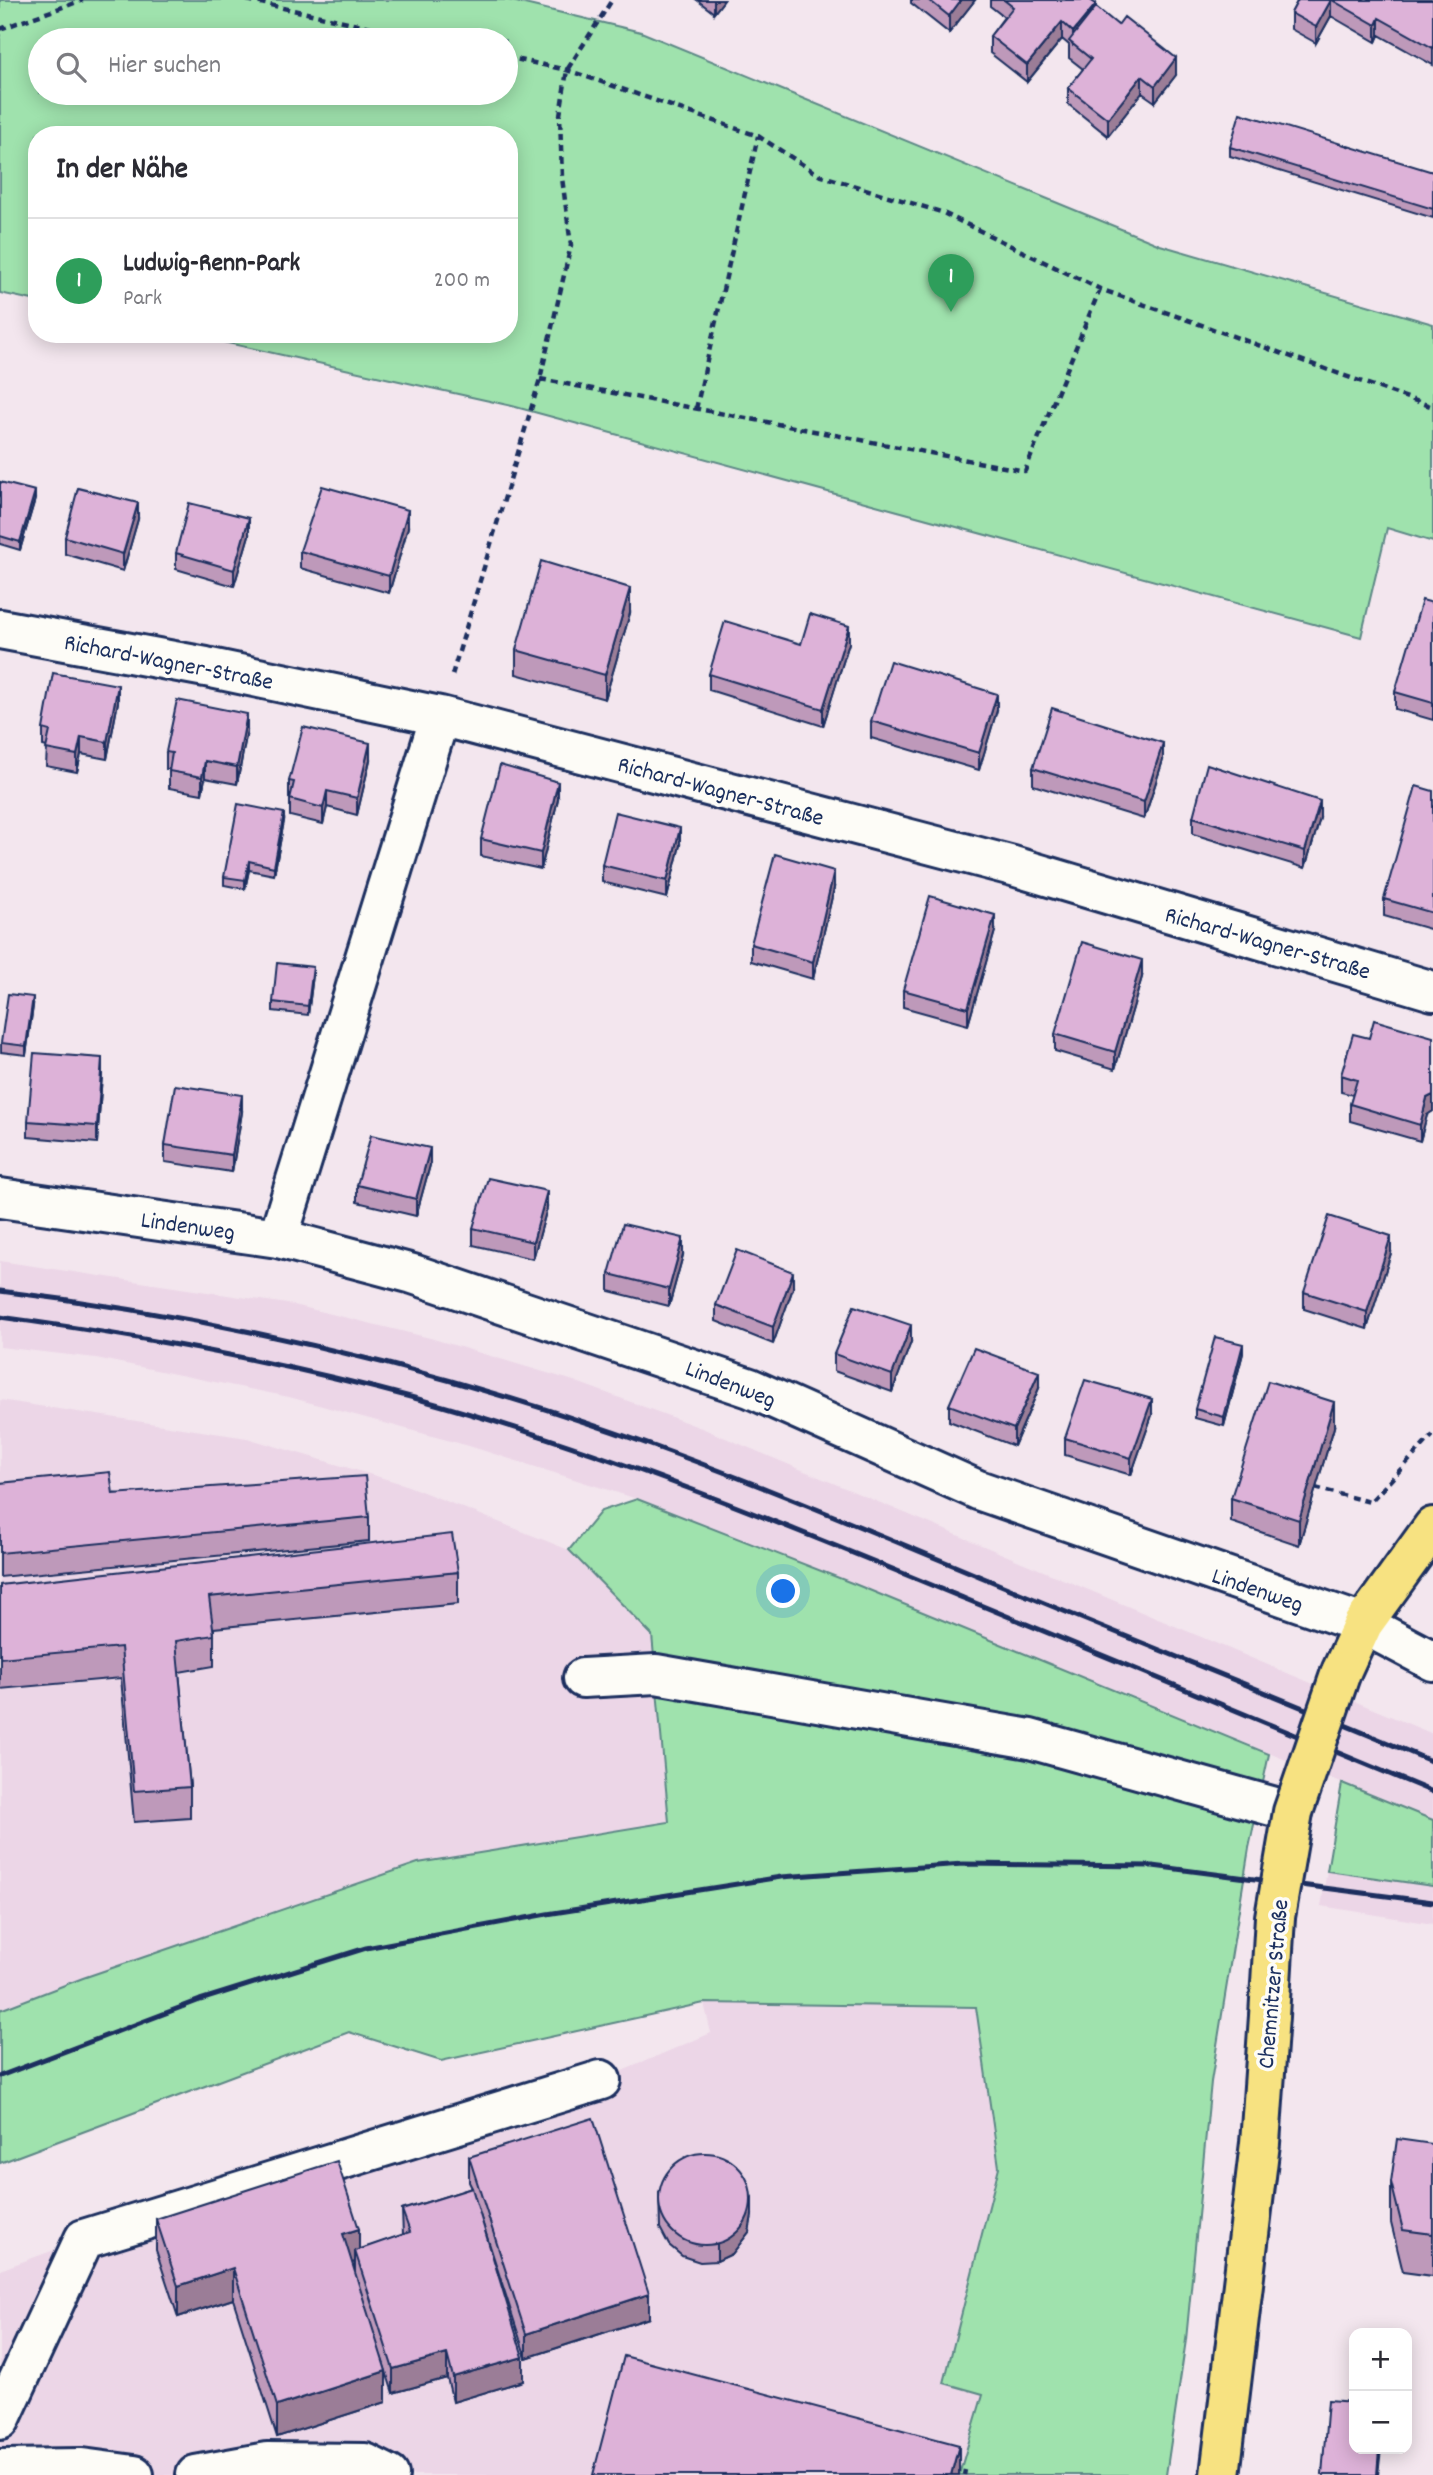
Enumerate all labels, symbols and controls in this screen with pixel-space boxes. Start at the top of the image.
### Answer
search box [28,28,518,105]
icon: search [52,48,90,86]
text: Hier suchen [108,48,221,85]
text: In der Nähe [56,150,188,193]
text: Ludwig-Renn-Park [123,246,300,283]
pin: 1 [928,254,974,312]
text: 1 [76,265,82,298]
text: 200 m [434,265,490,298]
text: Park [123,283,162,316]
street label: Richard-Wagner-Straße [61,627,276,701]
street label: Richard-Wagner-Straße [613,749,827,837]
street label: Richard-Wagner-Straße [1160,899,1374,990]
street label: Lindenweg [138,1205,237,1251]
street label: Lindenweg [680,1353,780,1419]
street label: Lindenweg [1207,1560,1307,1623]
your location [766,1574,800,1608]
street label: Chemnitzer Straße [1251,1898,1299,2070]
map controls [1349,2328,1412,2454]
button: + [1349,2328,1412,2391]
button: − [1349,2391,1412,2454]

